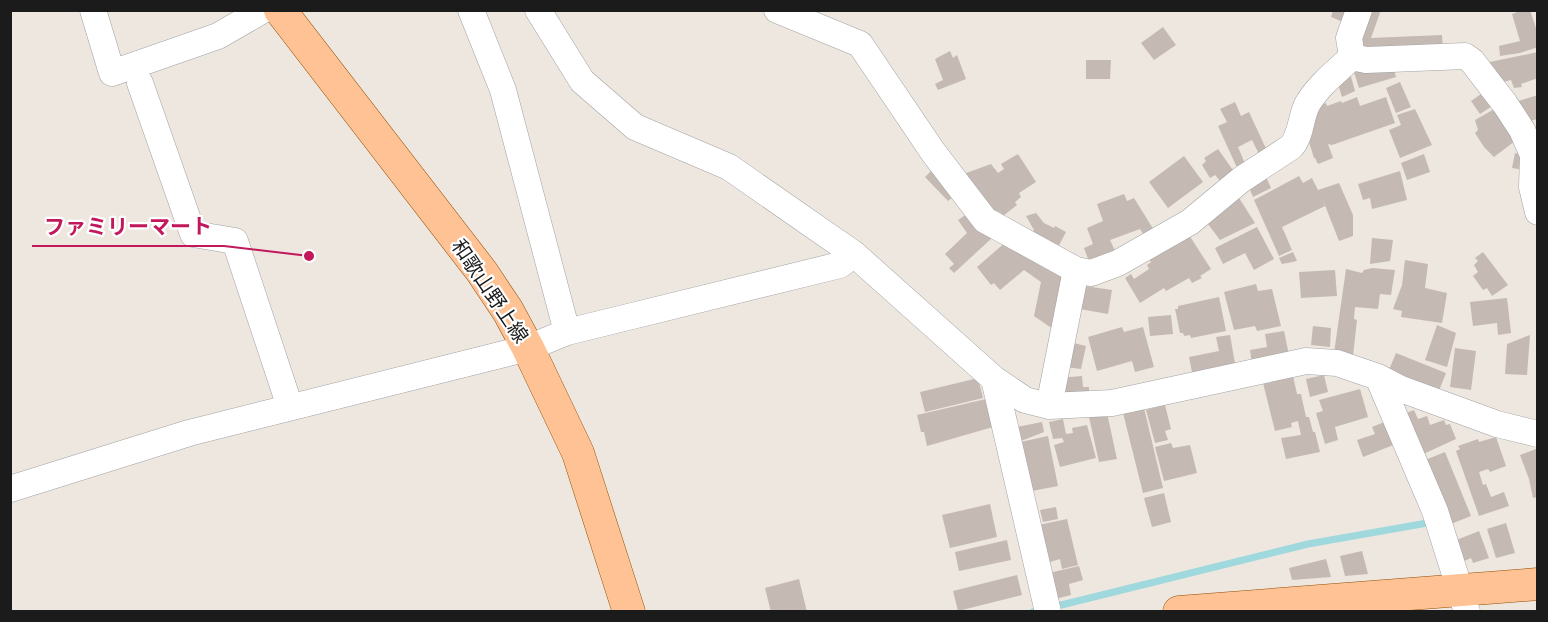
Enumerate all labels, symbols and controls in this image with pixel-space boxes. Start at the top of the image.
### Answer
callout: ファミリーマート [32,207,224,246]
text: ファミリーマート [44,215,212,238]
street label: 和歌山野上線 [447,235,533,347]

